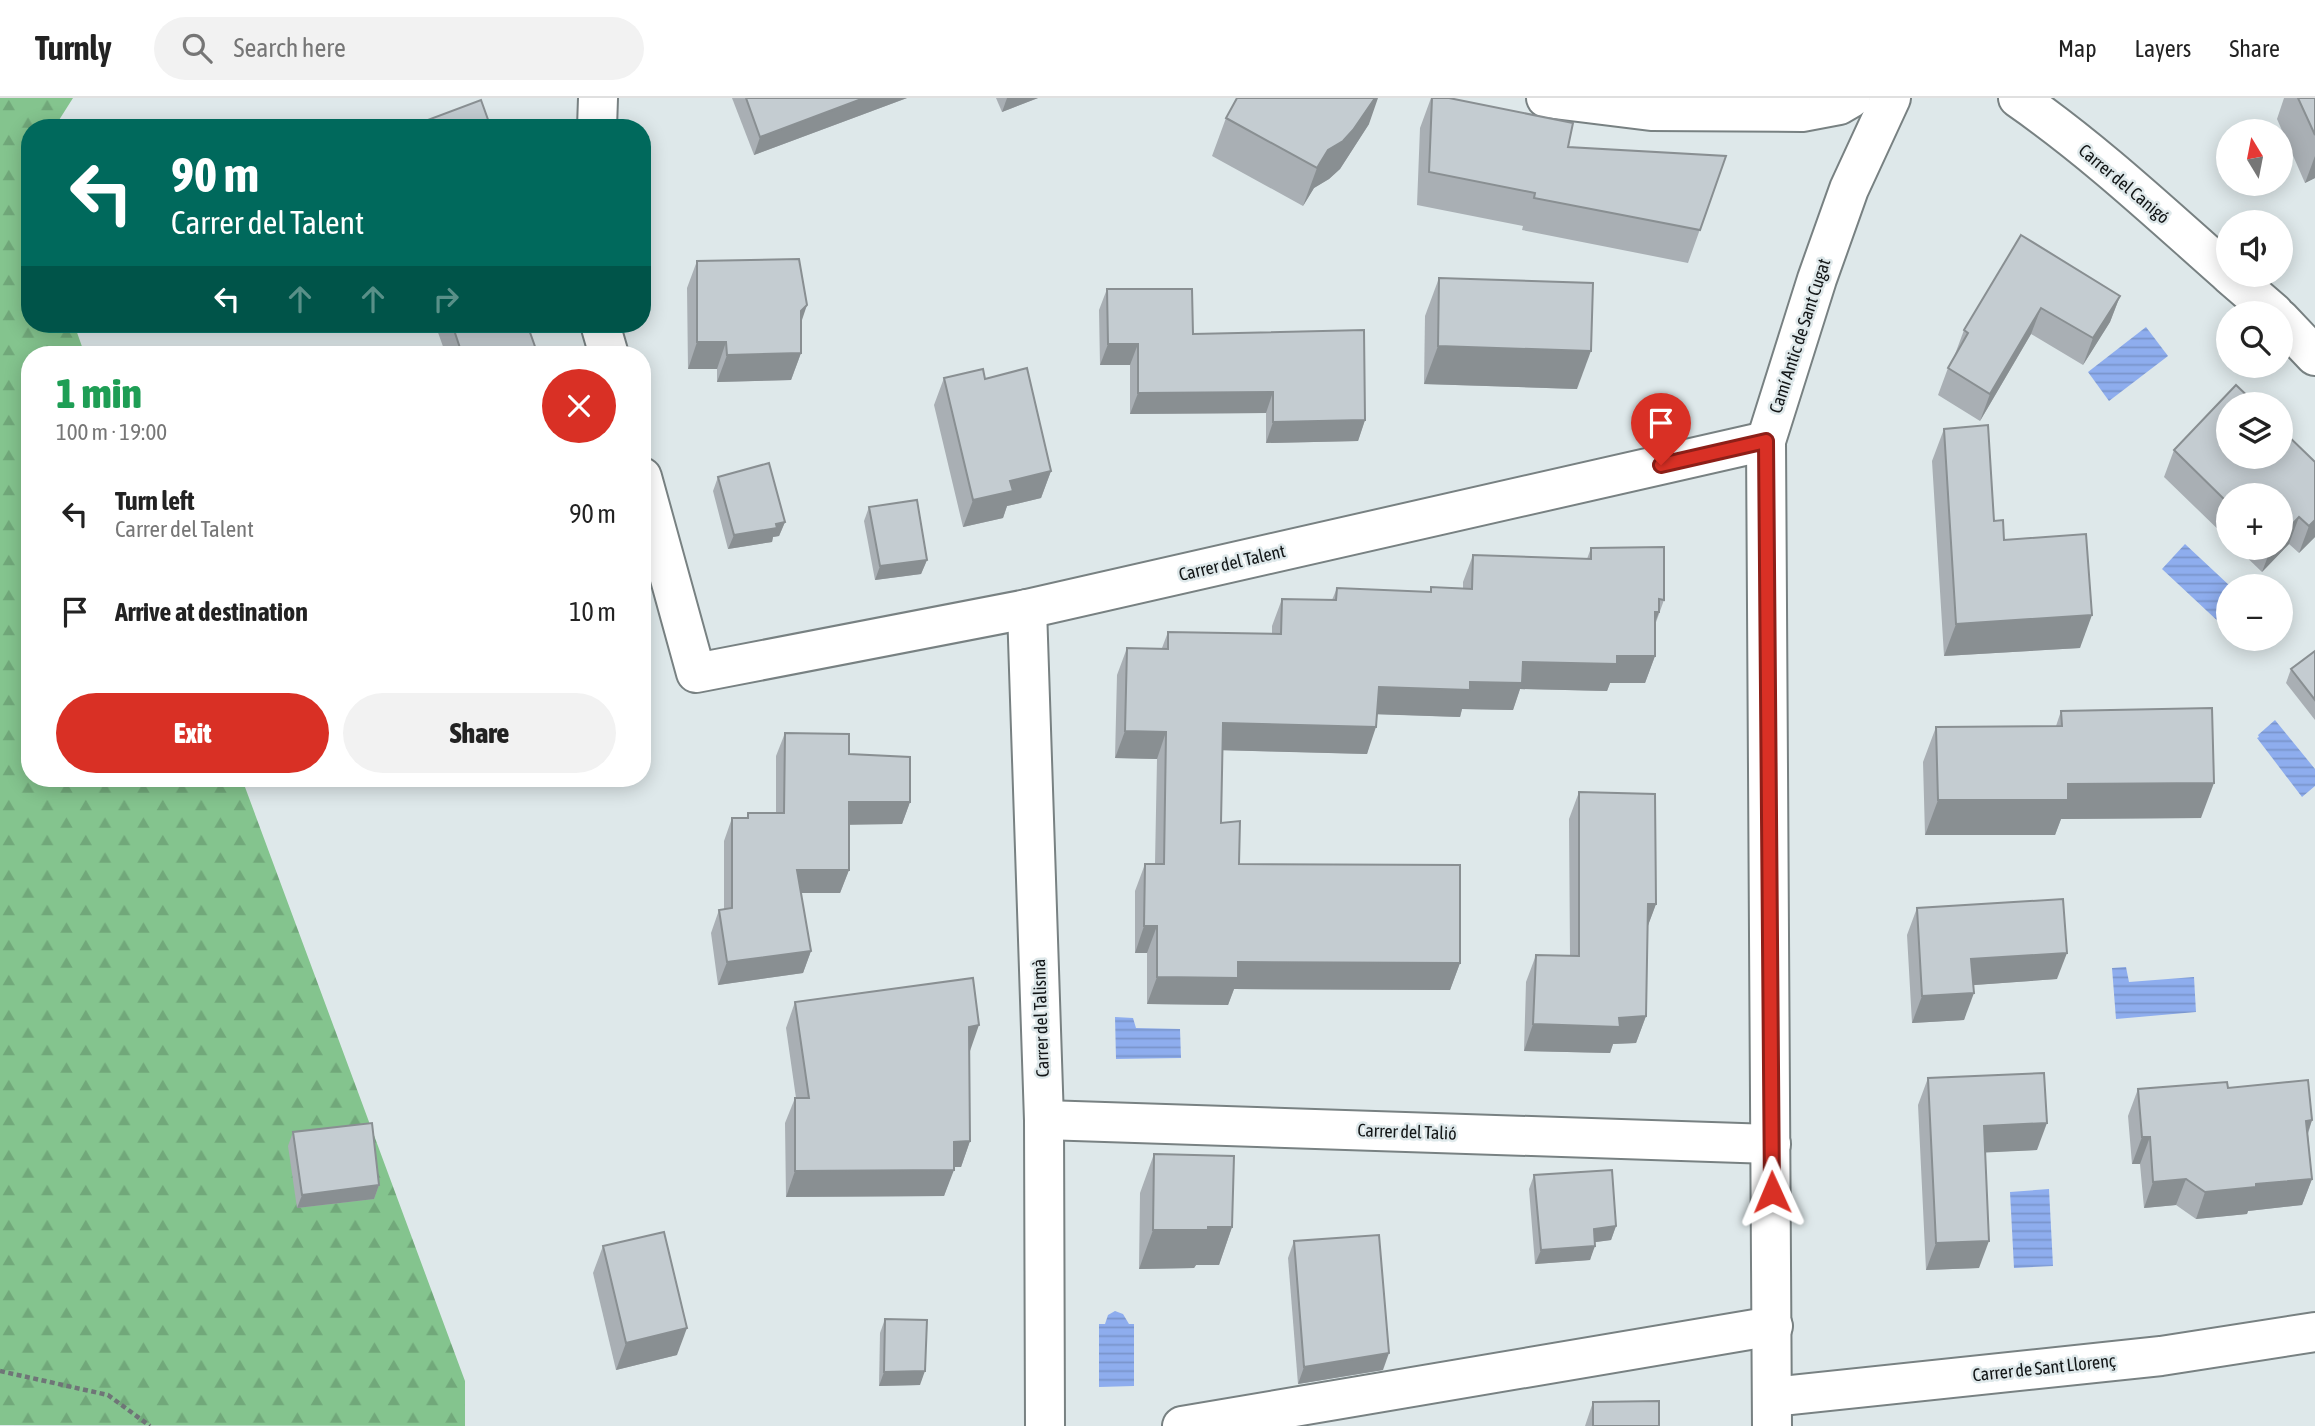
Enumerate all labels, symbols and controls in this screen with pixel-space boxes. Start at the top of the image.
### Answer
search box [154,17,644,80]
text: Turnly [35,29,112,67]
icon: search [178,29,216,67]
text: Search here [234,33,346,63]
text: Map [2058,35,2097,62]
text: Layers [2135,35,2191,62]
text: Share [2229,35,2280,62]
north arrow [2216,119,2292,196]
map controls [2216,119,2293,651]
street label: Carrer del Canigó [2075,140,2174,228]
text: 90 m [171,146,259,202]
icon: left [56,147,147,238]
text: Carrer del Talent [171,204,364,241]
button: sound [2216,210,2293,287]
street label: Camí Antic de Sant Cugat [1765,256,1834,416]
icon: left [208,280,246,318]
icon: ahead [281,280,319,318]
icon: ahead [354,280,392,318]
icon: right [427,280,465,318]
button: search [2216,301,2293,378]
text: 1 min [56,369,142,417]
button: close [542,369,616,443]
button: layers [2216,392,2293,469]
pin [1631,393,1691,465]
icon: arrive [1642,404,1680,442]
text: 100 m · 19:00 [56,419,167,445]
button: + [2216,483,2293,560]
text: Turn left [115,486,195,516]
icon: left [56,495,94,533]
text: 90 m [569,499,616,529]
text: Carrer del Talent [115,516,254,542]
street label: Carrer del Talent [1177,540,1287,585]
button: − [2216,574,2293,651]
icon: arrive [56,593,94,631]
text: Arrive at destination [115,597,308,627]
text: 10 m [569,597,616,627]
button: Exit [56,693,329,773]
button: Share [343,693,616,773]
street label: Carrer del Talismà [1028,958,1053,1078]
street label: Carrer del Talió [1357,1119,1457,1144]
position arrow [1735,1155,1809,1229]
street label: Carrer de Sant Llorenç [1972,1350,2117,1385]

